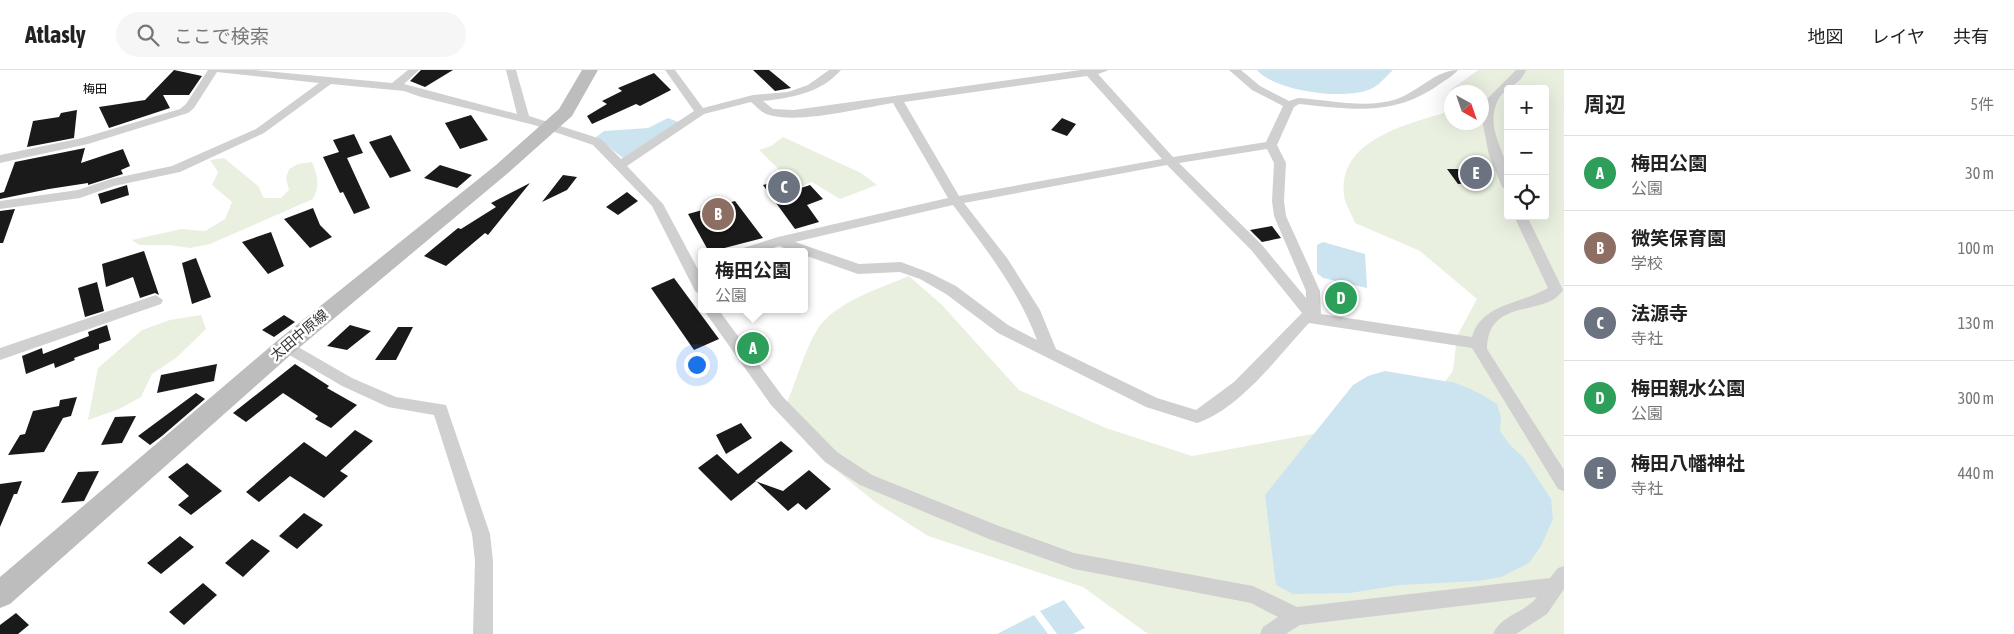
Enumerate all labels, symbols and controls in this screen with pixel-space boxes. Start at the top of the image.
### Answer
search box [116,12,466,57]
text: Atlasly [25,21,86,48]
icon: search [134,21,162,49]
text: ここで検索 [174,25,269,47]
text: 地図 [1808,26,1844,47]
text: レイヤ [1872,26,1925,47]
text: 共有 [1953,26,1989,47]
district label: 梅田 [83,82,107,96]
north arrow [1444,85,1489,130]
map controls [1504,85,1549,220]
button: + [1504,85,1549,130]
text: 周辺 [1584,92,1626,116]
text: 5件 [1970,95,1994,113]
button: − [1504,130,1549,175]
text: 梅田公園 [1631,152,1707,174]
pin: E [1460,154,1492,192]
text: A [1596,164,1604,182]
text: 30 m [1965,164,1994,182]
pin: C [768,168,800,206]
button: locate [1504,175,1549,220]
text: 公園 [1631,179,1663,197]
pin: B [702,195,734,233]
text: 微笑保育園 [1631,227,1726,249]
text: B [1596,239,1604,257]
text: 100 m [1958,239,1994,257]
popup [698,248,808,313]
text: 学校 [1631,254,1663,272]
text: 梅田公園 [715,259,791,281]
pin: D [1325,279,1357,317]
text: 公園 [715,286,747,304]
text: 法源寺 [1631,302,1688,324]
street label: 太田中原線 [267,306,331,364]
text: C [1596,314,1604,332]
text: 130 m [1958,314,1994,332]
pin: A [737,329,769,367]
text: 寺社 [1631,329,1663,347]
your location [684,352,710,378]
text: 梅田親水公園 [1631,377,1745,399]
text: D [1596,389,1604,407]
text: 300 m [1958,389,1994,407]
text: 公園 [1631,404,1663,422]
text: 梅田八幡神社 [1631,452,1745,474]
text: E [1597,464,1603,482]
text: 440 m [1958,464,1994,482]
text: 寺社 [1631,479,1663,497]

